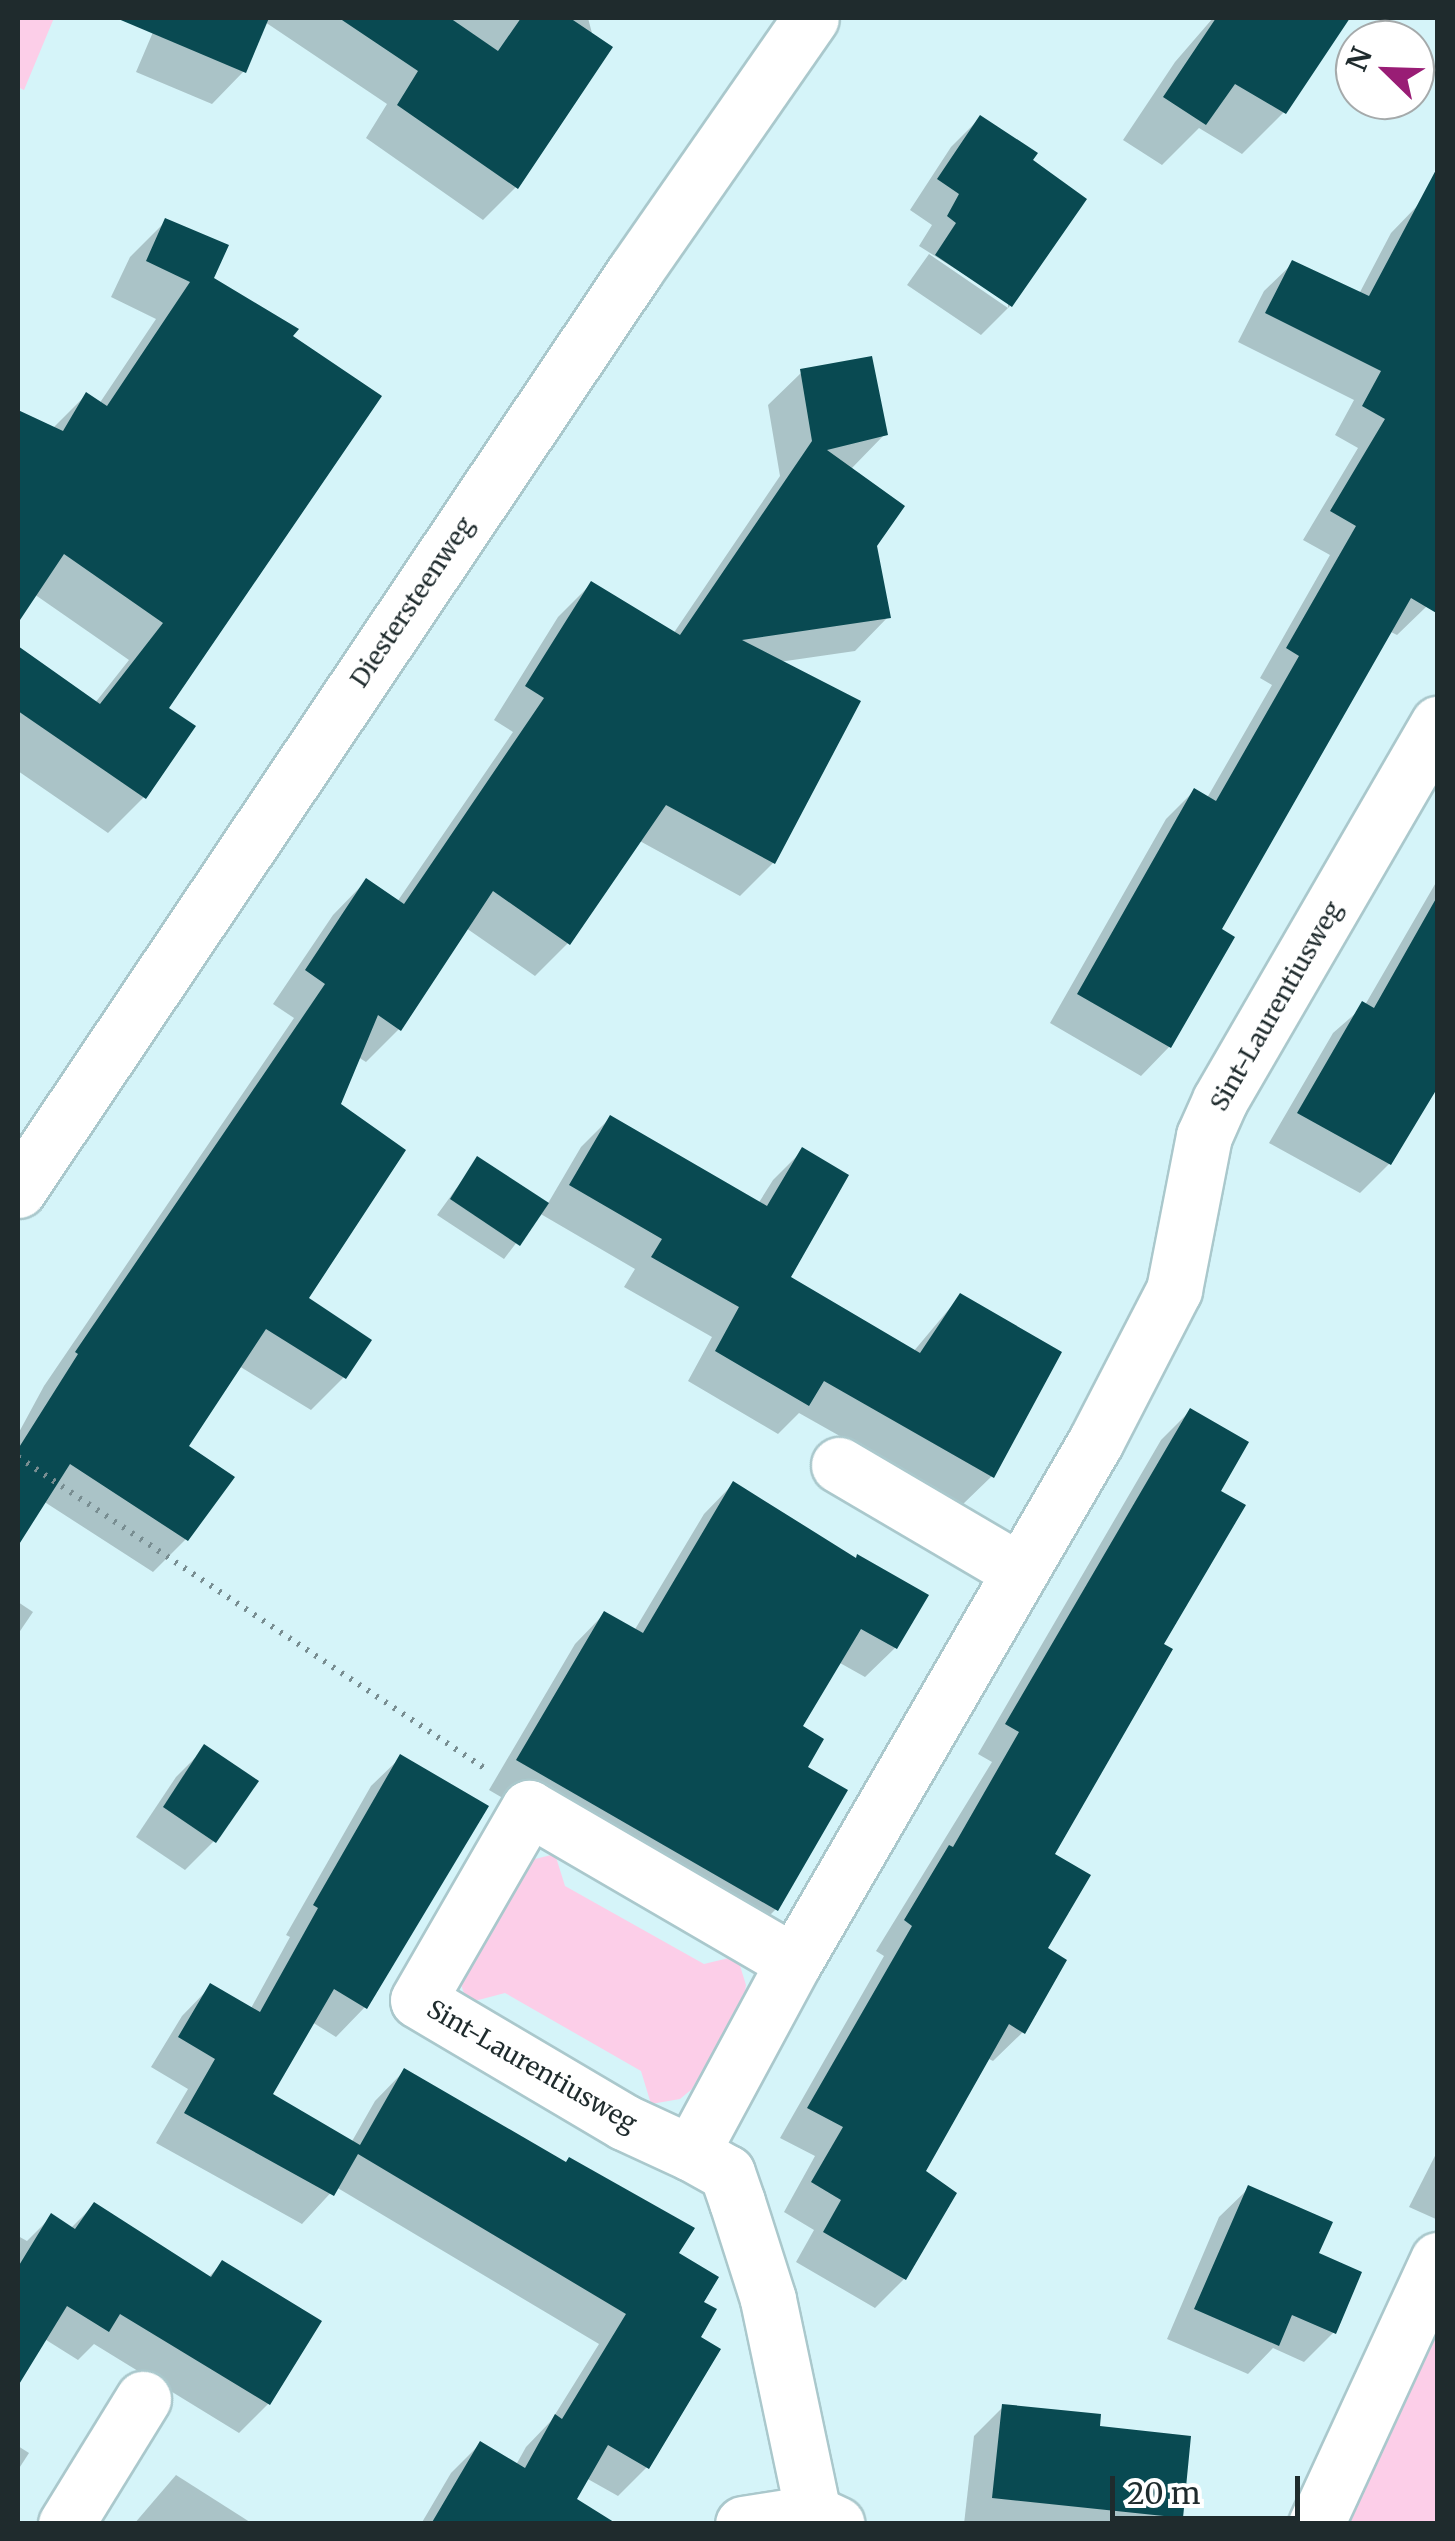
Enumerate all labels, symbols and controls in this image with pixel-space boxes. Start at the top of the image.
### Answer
north arrow [1335,20,1435,120]
text: N [1338,42,1380,76]
street label: Diestersteenweg [344,511,480,693]
street label: Sint-Laurentiusweg [1204,896,1348,1116]
street label: Sint-Laurentiusweg [422,1994,642,2138]
scale bar [1115,2456,1305,2518]
text: 20 m [1127,2474,1200,2512]

